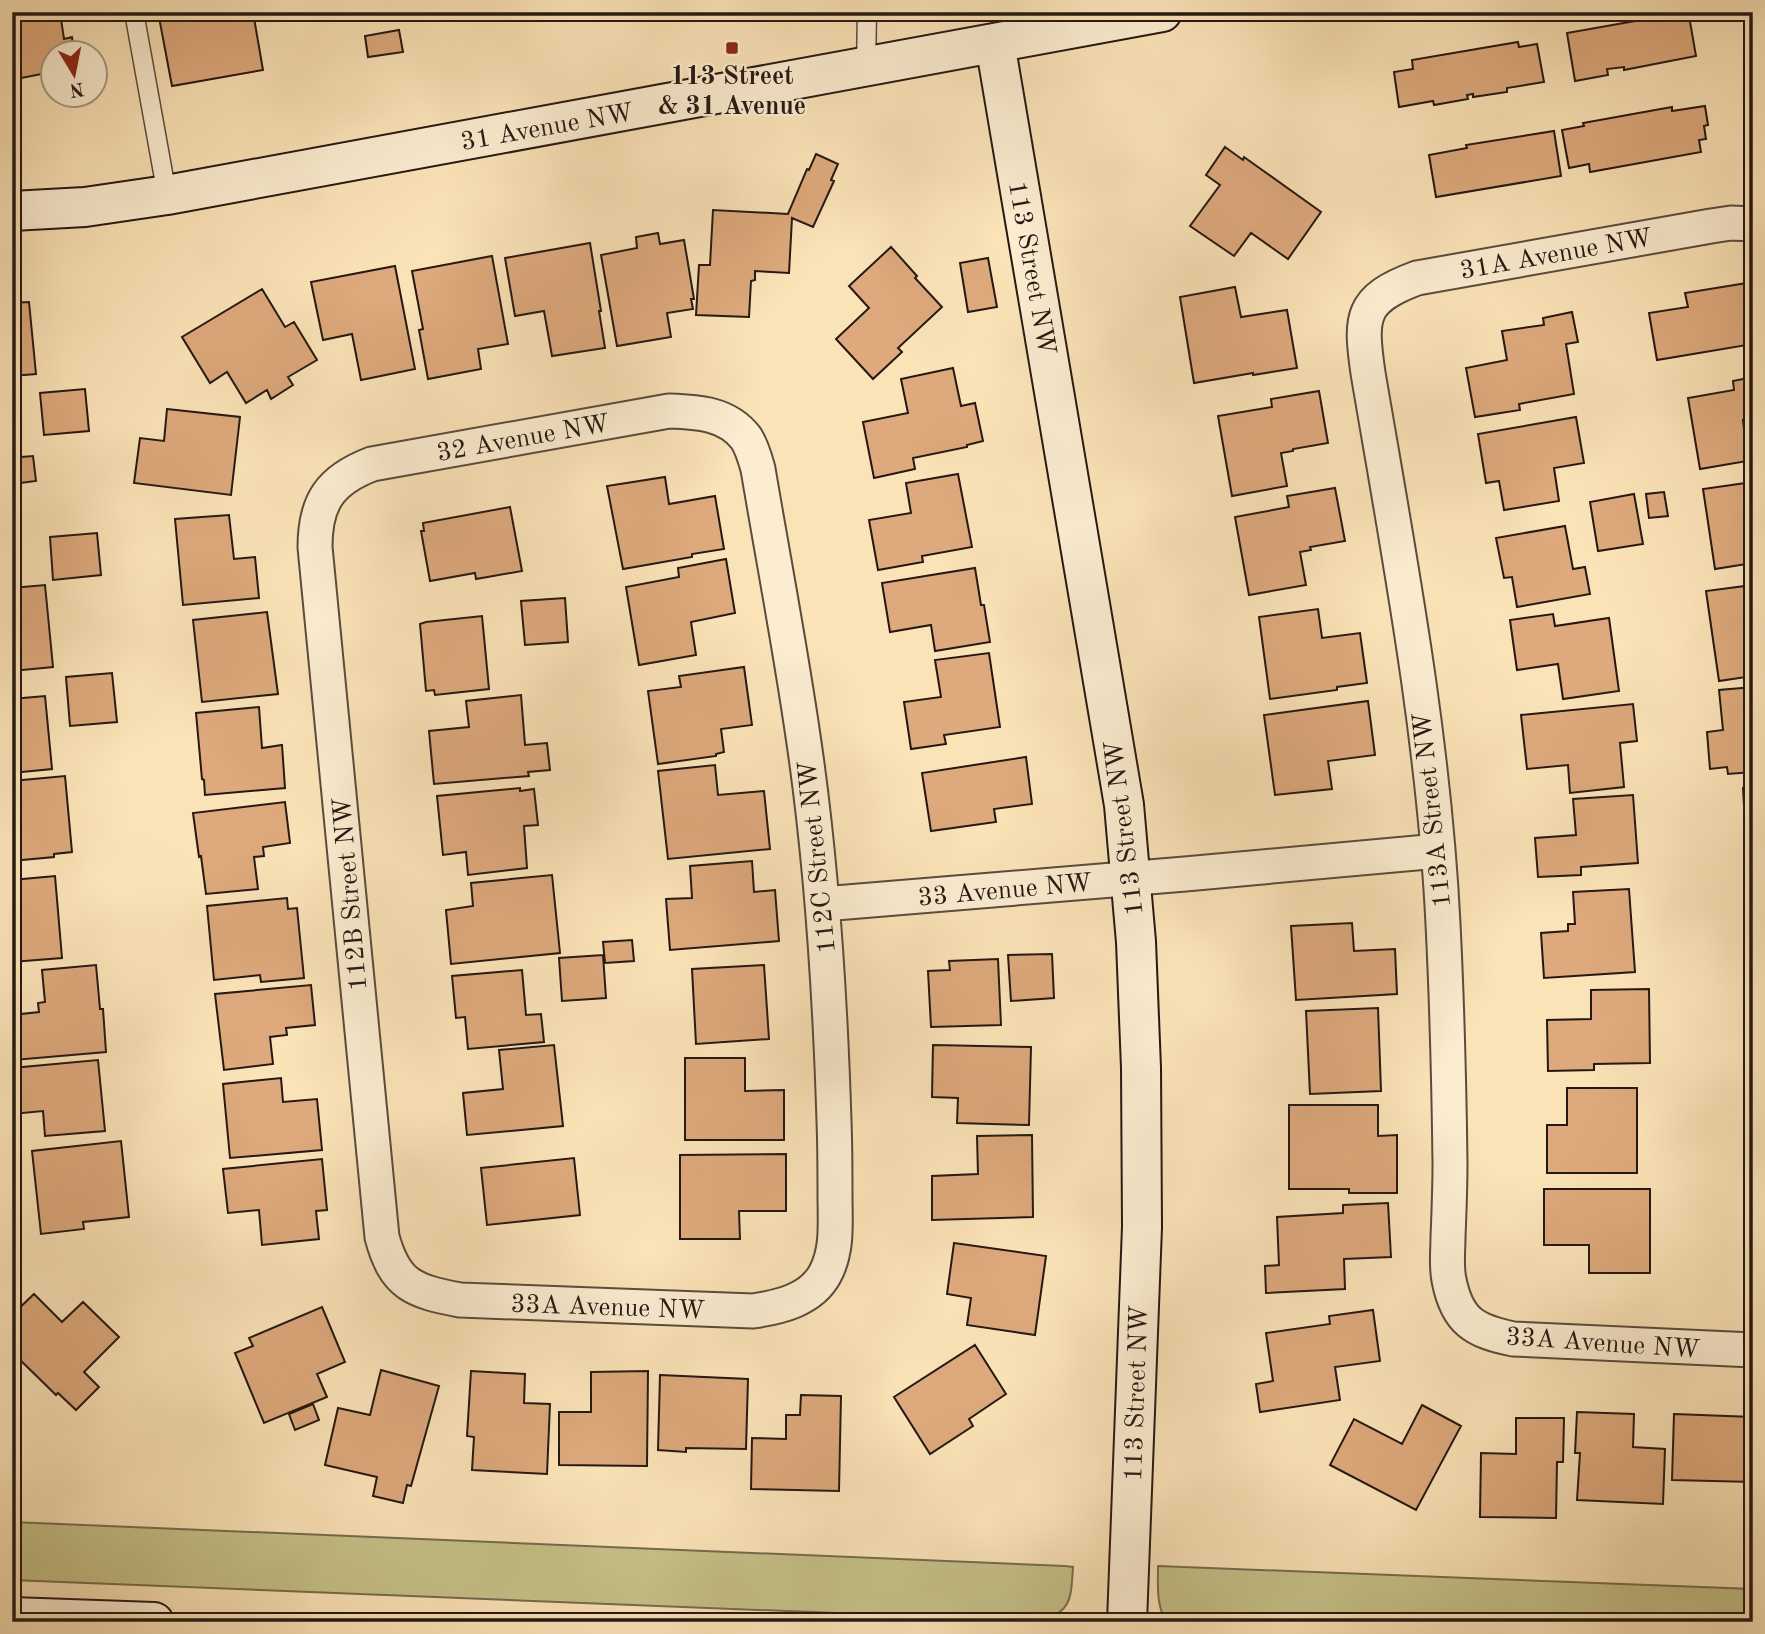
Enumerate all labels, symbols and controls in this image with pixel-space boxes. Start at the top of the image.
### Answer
north arrow [38,38,108,108]
marker: 113 Street & 31 Avenue [724,40,740,56]
place label: 113 Street & 31 Avenue [658,64,806,120]
text: N [67,78,85,99]
street label: 31 Avenue NW [459,100,636,156]
street label: 113 Street NW [1003,179,1059,358]
street label: 31A Avenue NW [1458,225,1655,285]
street label: 32 Avenue NW [435,411,612,467]
street label: 113A Street NW [1410,711,1456,909]
street label: 113 Street NW [1101,738,1149,917]
street label: 112C Street NW [795,759,841,955]
street label: 112B Street NW [330,796,372,992]
street label: 33 Avenue NW [917,870,1094,912]
street label: 33A Avenue NW [510,1292,706,1324]
street label: 113 Street NW [1121,1304,1153,1482]
street label: 33A Avenue NW [1505,1324,1701,1364]

